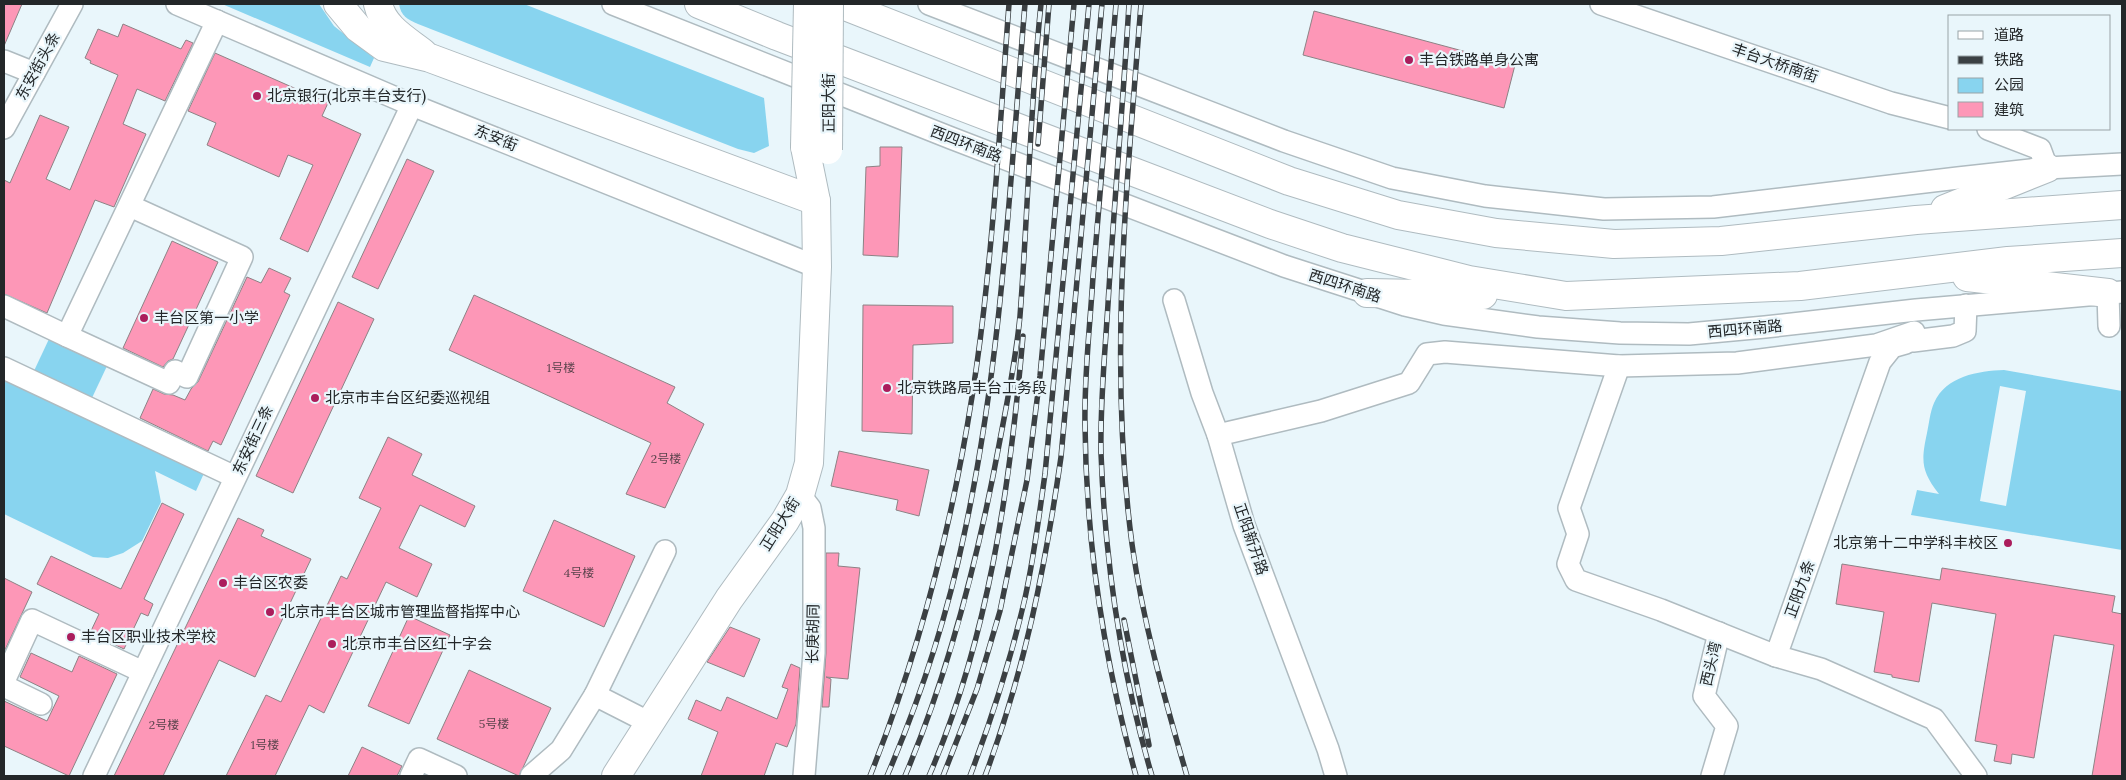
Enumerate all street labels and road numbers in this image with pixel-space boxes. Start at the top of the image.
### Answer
street label: 东安街头条 [11,28,64,103]
street label: 丰台大桥南街 [1730,39,1821,86]
street label: 正阳大街 [819,73,838,133]
street label: 东安街 [472,120,521,155]
street label: 西四环南路 [928,121,1005,166]
street label: 西四环南路 [1307,265,1384,306]
street label: 西四环南路 [1707,316,1783,341]
street label: 东安街三条 [228,402,277,478]
street label: 正阳大街 [756,493,804,554]
street label: 正阳新开路 [1230,500,1273,577]
street label: 正阳九条 [1780,557,1819,620]
street label: 长庚胡同 [802,604,823,664]
street label: 西头湾 [1696,640,1725,688]

